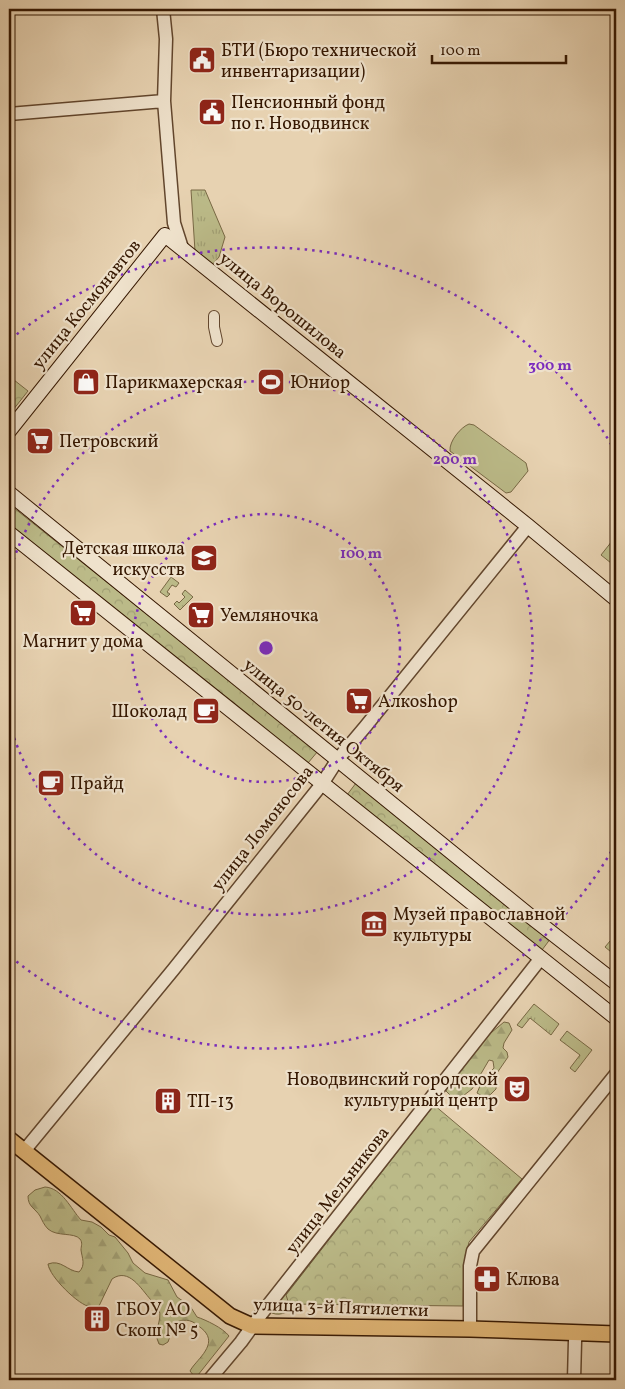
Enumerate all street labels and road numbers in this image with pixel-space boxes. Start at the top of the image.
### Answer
street label: улица Космонавтов [27,235,148,375]
street label: улица Ворошилова [213,247,351,366]
street label: улица 50-летия Октября [237,653,409,799]
street label: улица Ломоносова [206,761,320,897]
street label: улица Мельникова [280,1122,396,1260]
street label: улица 3-й Пятилетки [253,1293,429,1324]

